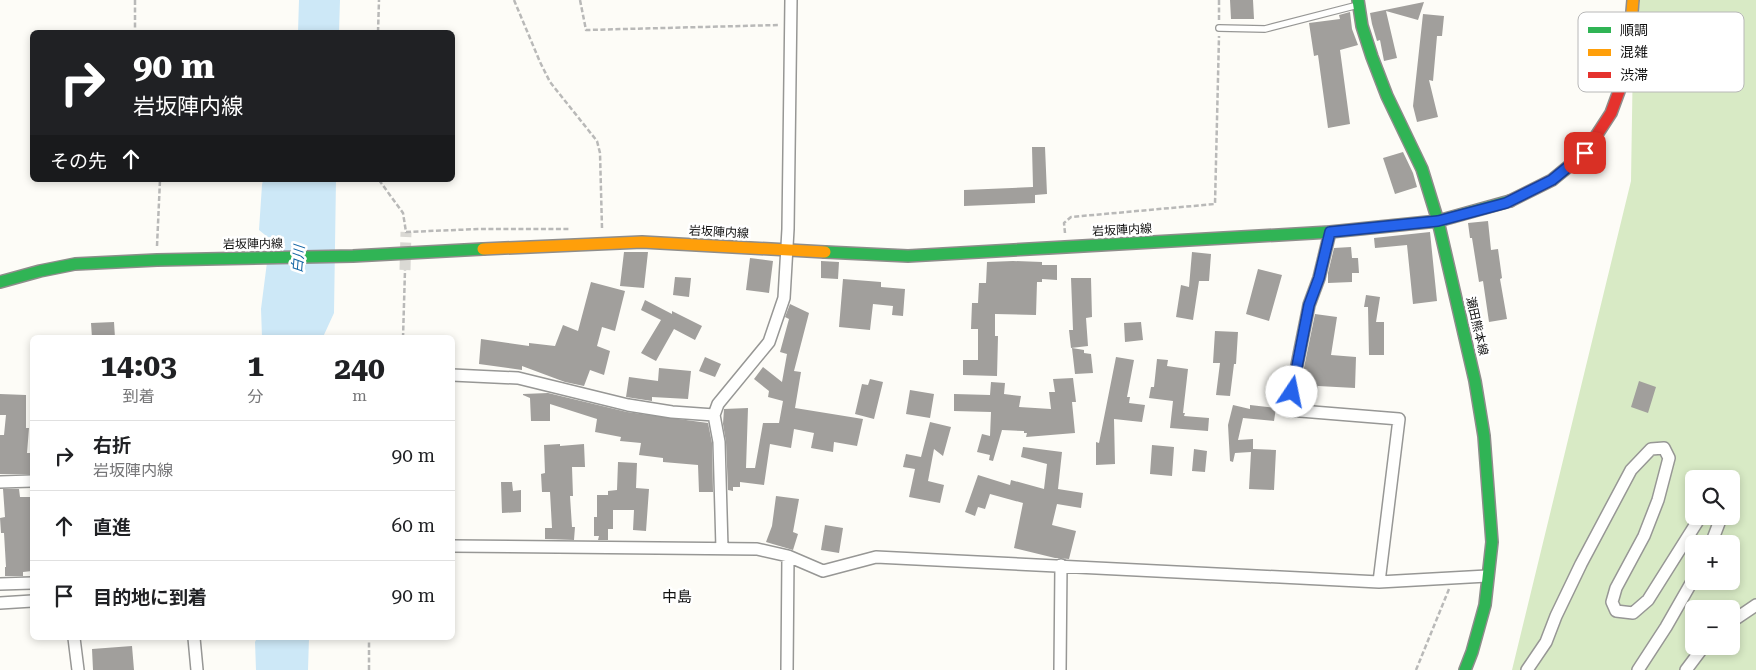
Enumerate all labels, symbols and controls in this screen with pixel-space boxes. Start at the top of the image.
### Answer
legend [1578,12,1744,92]
text: 順調 [1620,22,1648,38]
text: 混雑 [1620,44,1648,60]
text: 90 m [133,46,215,87]
icon: right [50,50,115,115]
text: 渋滞 [1620,67,1648,83]
text: 岩坂陣内線 [133,94,243,119]
pin [1564,132,1606,174]
icon: arrive [1571,139,1599,167]
icon: ahead [117,145,145,173]
text: その先 [50,150,107,173]
street label: 岩坂陣内線 [1092,221,1152,239]
street label: 岩坂陣内線 [689,223,749,241]
street label: 岩坂陣内線 [223,236,283,252]
water label: 白川 [289,242,307,274]
street label: 瀬田熊本線 [1463,295,1491,357]
text: 14:03 [100,348,177,383]
text: 1 [247,348,264,383]
text: 240 [334,351,385,386]
position arrow [1265,365,1317,417]
text: m [352,386,367,405]
text: 到着 [123,387,155,406]
text: 分 [248,387,264,406]
text: 右折 [93,434,131,457]
icon: right [50,442,78,470]
text: 90 m [392,444,435,467]
text: 岩坂陣内線 [93,461,173,480]
map controls [1685,470,1740,655]
button: search [1685,470,1740,525]
icon: ahead [50,512,78,540]
text: 60 m [392,514,435,537]
text: 直進 [93,516,131,539]
button: + [1685,535,1740,590]
icon: arrive [50,582,78,610]
text: 90 m [392,584,435,607]
text: 目的地に到着 [93,586,207,609]
district label: 中島 [662,588,692,606]
button: − [1685,600,1740,655]

